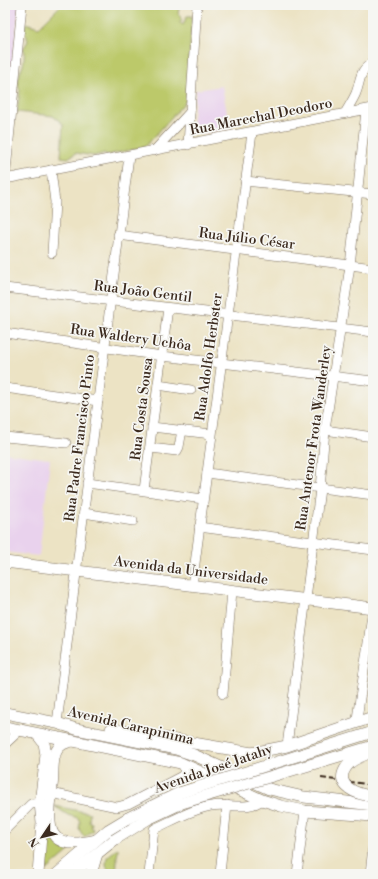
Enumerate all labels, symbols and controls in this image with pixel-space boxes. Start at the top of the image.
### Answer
street label: Rua Marechal Deodoro [188,94,334,140]
street label: Rua Júlio César [198,224,296,254]
street label: Rua João Gentil [93,277,193,307]
street label: Rua Adolfo Herbster [191,292,227,422]
street label: Rua Waldery Uchôa [69,321,194,356]
street label: Rua Antenor Frota Wanderley [292,344,336,532]
street label: Rua Padre Francisco Pinto [61,353,99,523]
street label: Rua Costa Sousa [127,356,157,462]
street label: Avenida da Universidade [112,552,269,589]
street label: Avenida Carapinima [65,703,196,749]
street label: Avenida José Jatahy [151,740,275,798]
north arrow [22,817,62,857]
text: N [26,834,43,850]

